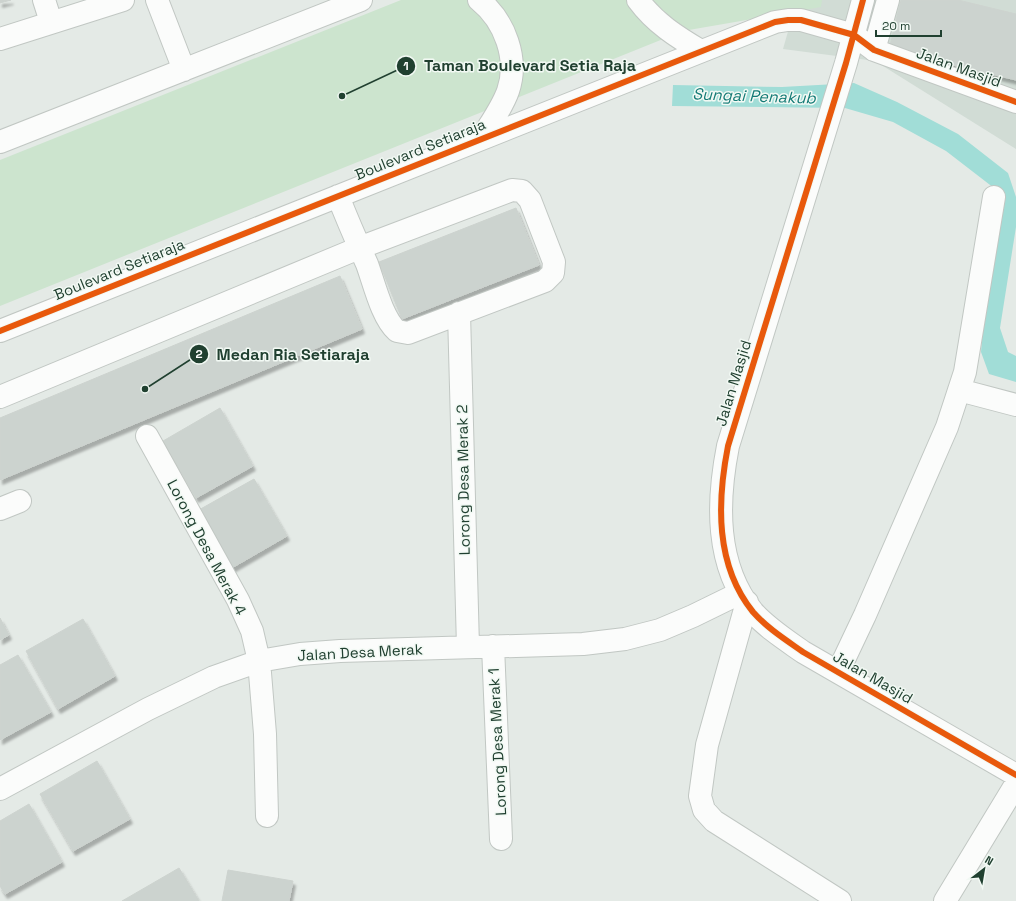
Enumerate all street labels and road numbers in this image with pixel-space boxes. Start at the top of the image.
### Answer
street label: Jalan Masjid [914,43,1004,91]
street label: Boulevard Setiaraja [352,114,488,184]
street label: Boulevard Setiaraja [51,234,187,304]
street label: Jalan Masjid [711,338,755,428]
street label: Lorong Desa Merak 2 [452,404,474,556]
street label: Lorong Desa Merak 4 [163,476,251,618]
street label: Jalan Desa Merak [297,639,423,665]
street label: Jalan Masjid [830,647,916,707]
street label: Lorong Desa Merak 1 [484,668,510,816]

